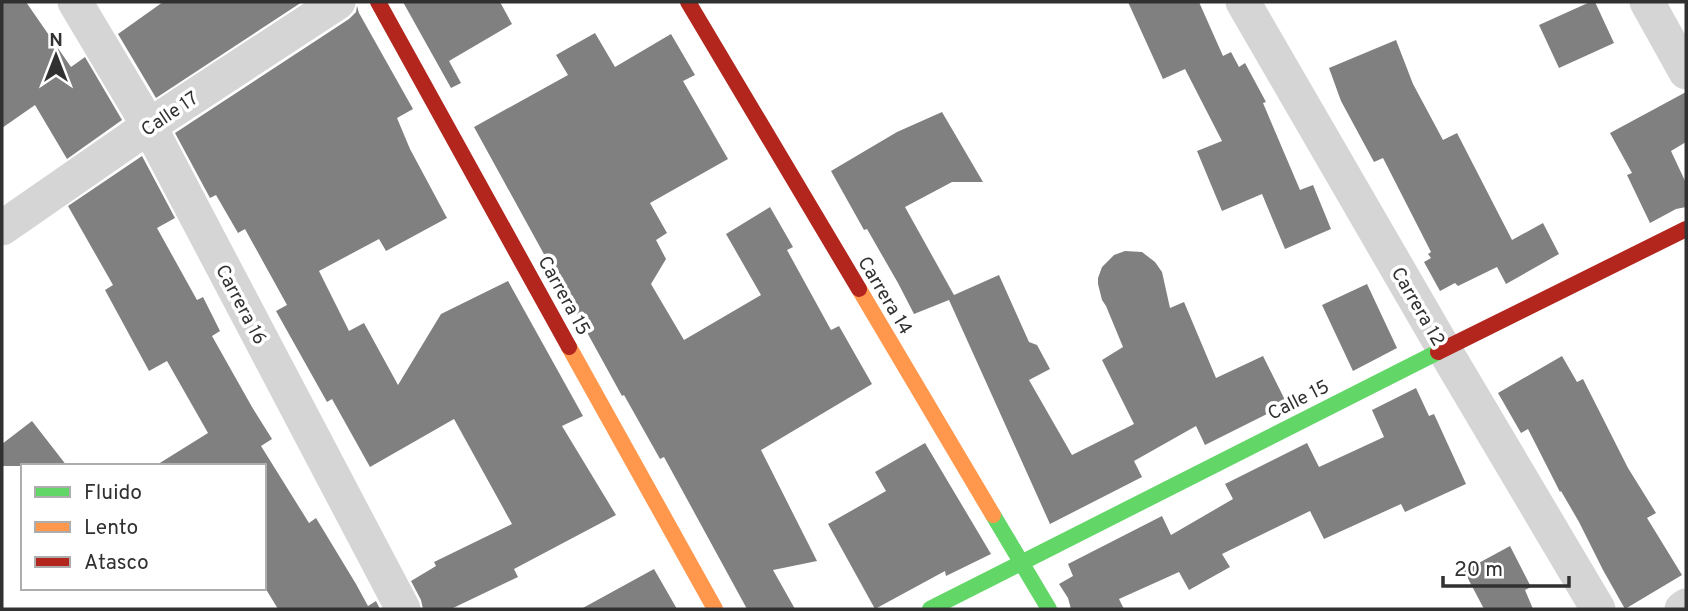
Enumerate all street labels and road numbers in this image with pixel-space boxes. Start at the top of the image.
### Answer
street label: Calle 17 [137,87,203,142]
street label: Carrera 15 [532,252,595,340]
street label: Carrera 14 [852,253,917,340]
street label: Carrera 16 [209,261,271,349]
street label: Carrera 12 [1385,263,1449,351]
street label: Calle 15 [1264,375,1334,426]

